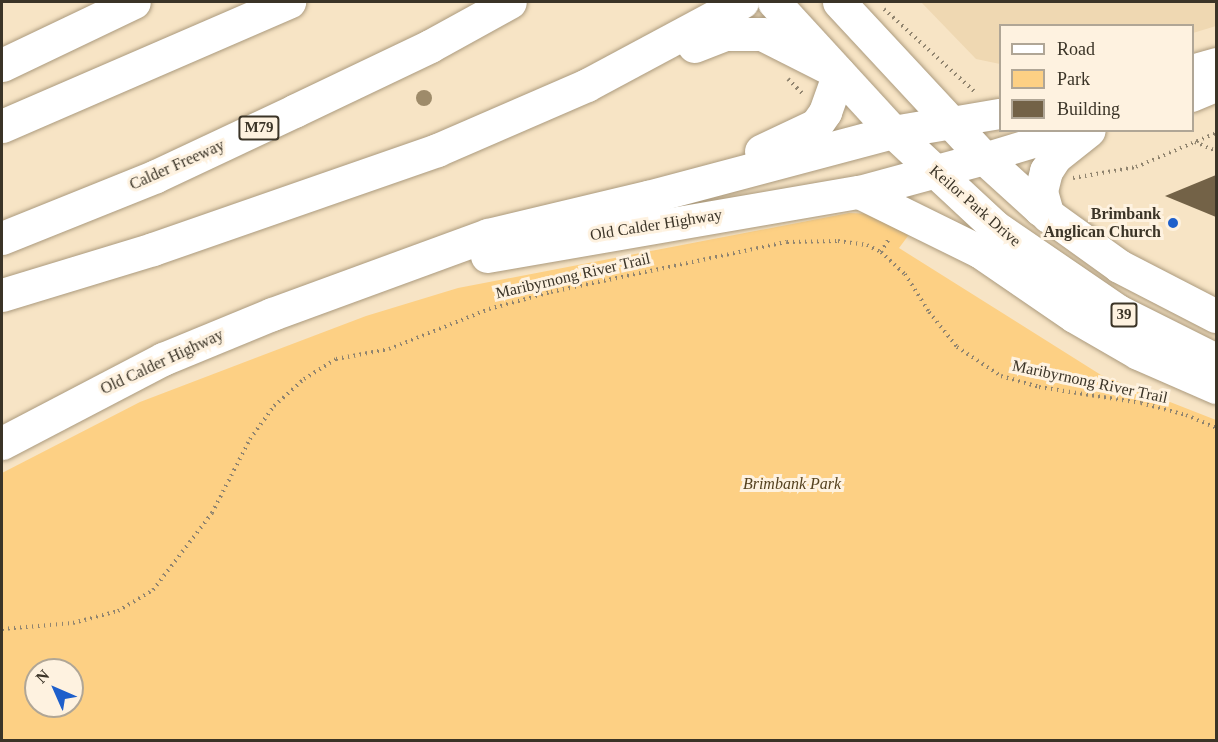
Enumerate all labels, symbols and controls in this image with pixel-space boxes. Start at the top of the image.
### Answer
legend [999,24,1194,132]
text: Road [1057,39,1095,59]
text: Park [1057,69,1090,89]
text: Building [1057,99,1120,119]
road number: M79 [238,116,280,140]
street label: Calder Freeway [127,136,227,194]
street label: Keilor Park Drive [925,161,1025,251]
place label: Brimbank Anglican Church [1043,204,1161,242]
street label: Old Calder Highway [589,205,723,245]
marker: Brimbank Anglican Church [1166,216,1180,230]
street label: Maribyrnong River Trail [494,249,652,303]
road number: 39 [1110,303,1138,327]
street label: Old Calder Highway [98,325,226,399]
street label: Maribyrnong River Trail [1010,356,1170,408]
park label: Brimbank Park [743,474,841,494]
north arrow [24,658,84,718]
text: N [32,666,52,686]

